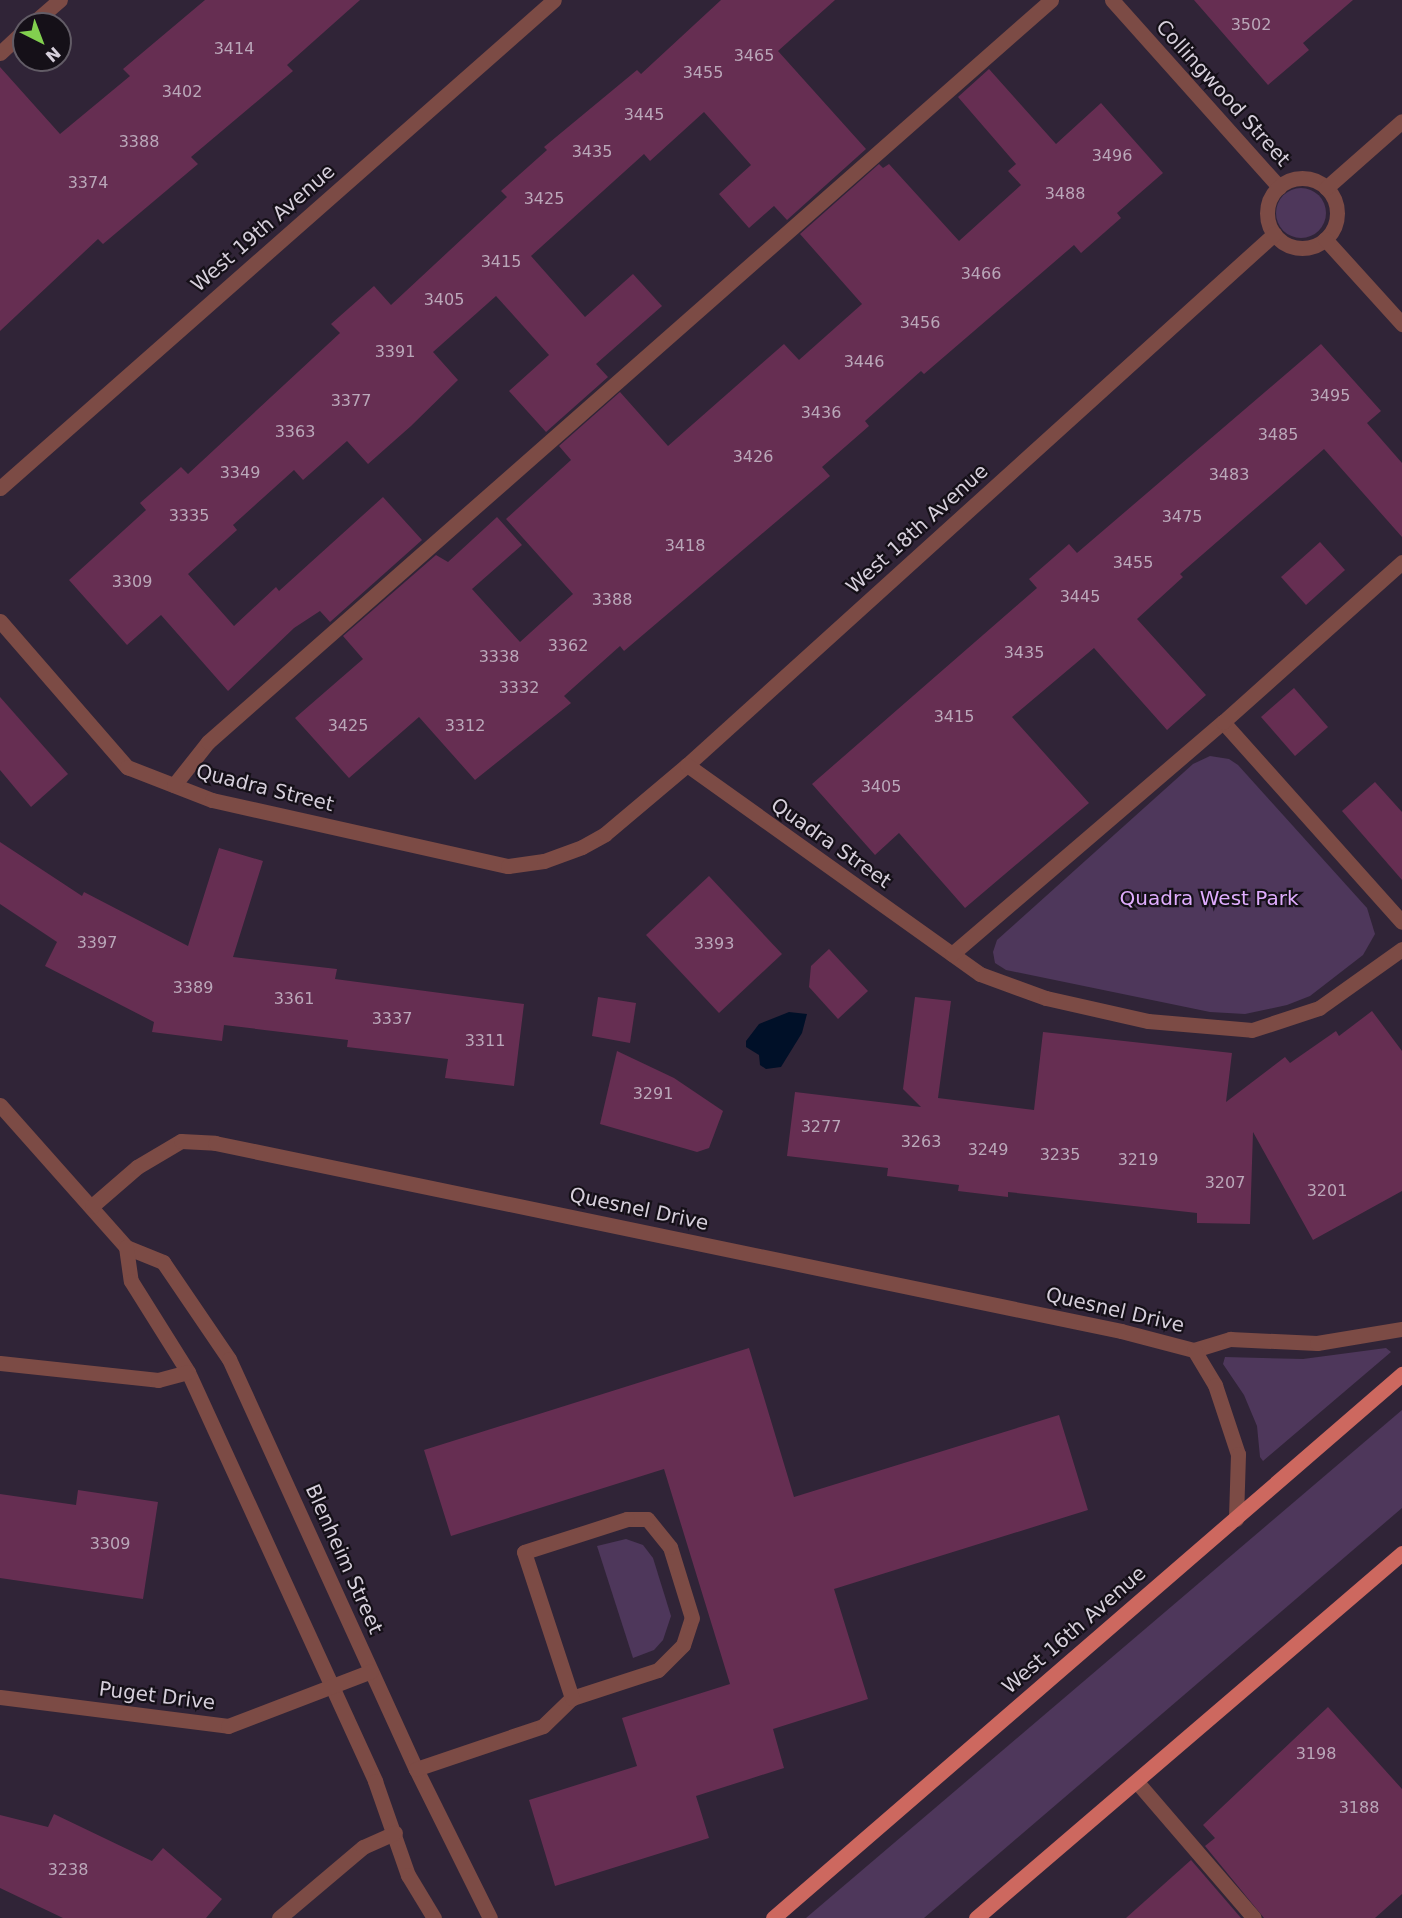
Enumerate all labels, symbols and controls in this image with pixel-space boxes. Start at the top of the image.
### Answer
north arrow [12,12,72,72]
street label: Collingwood Street [1151,15,1295,171]
house number: 3502 [1231,15,1271,35]
house number: 3414 [214,39,254,59]
text: N [42,43,64,66]
house number: 3465 [734,46,774,66]
house number: 3455 [683,63,723,83]
house number: 3402 [162,82,202,102]
house number: 3445 [624,105,664,125]
house number: 3388 [119,132,159,152]
house number: 3435 [572,142,612,162]
house number: 3496 [1092,146,1132,166]
street label: West 19th Avenue [186,159,340,297]
house number: 3374 [68,173,108,193]
house number: 3488 [1045,184,1085,204]
house number: 3425 [524,189,564,209]
house number: 3415 [481,252,521,272]
house number: 3466 [961,264,1001,284]
house number: 3405 [424,290,464,310]
house number: 3456 [900,313,940,333]
house number: 3391 [375,342,415,362]
house number: 3446 [844,352,884,372]
house number: 3495 [1310,386,1350,406]
house number: 3377 [331,391,371,411]
house number: 3436 [801,403,841,423]
house number: 3363 [275,422,315,442]
house number: 3485 [1258,425,1298,445]
house number: 3426 [733,447,773,467]
street label: West 18th Avenue [841,459,993,599]
house number: 3349 [220,463,260,483]
house number: 3483 [1209,465,1249,485]
house number: 3335 [169,506,209,526]
house number: 3475 [1162,507,1202,527]
house number: 3418 [665,536,705,556]
house number: 3455 [1113,553,1153,573]
house number: 3309 [112,572,152,592]
house number: 3445 [1060,587,1100,607]
house number: 3388 [592,590,632,610]
house number: 3362 [548,636,588,656]
house number: 3435 [1004,643,1044,663]
house number: 3338 [479,647,519,667]
house number: 3332 [499,678,539,698]
house number: 3415 [934,707,974,727]
house number: 3425 [328,716,368,736]
house number: 3312 [445,716,485,736]
street label: Quadra Street [194,759,336,817]
house number: 3405 [861,777,901,797]
street label: Quadra Street [766,793,896,893]
park label: Quadra West Park [1120,886,1298,910]
house number: 3397 [77,933,117,953]
house number: 3393 [694,934,734,954]
house number: 3389 [173,978,213,998]
house number: 3361 [274,989,314,1009]
house number: 3337 [372,1009,412,1029]
house number: 3311 [465,1031,505,1051]
house number: 3291 [633,1084,673,1104]
house number: 3277 [801,1117,841,1137]
house number: 3263 [901,1132,941,1152]
house number: 3249 [968,1140,1008,1160]
house number: 3235 [1040,1145,1080,1165]
house number: 3219 [1118,1150,1158,1170]
house number: 3207 [1205,1173,1245,1193]
house number: 3201 [1307,1181,1347,1201]
street label: Quesnel Drive [567,1183,711,1235]
street label: Quesnel Drive [1043,1282,1187,1338]
street label: Blenheim Street [300,1480,388,1638]
house number: 3309 [90,1534,130,1554]
street label: West 16th Avenue [997,1561,1151,1699]
street label: Puget Drive [98,1677,216,1715]
house number: 3198 [1296,1744,1336,1764]
house number: 3188 [1339,1798,1379,1818]
house number: 3238 [48,1860,88,1880]

